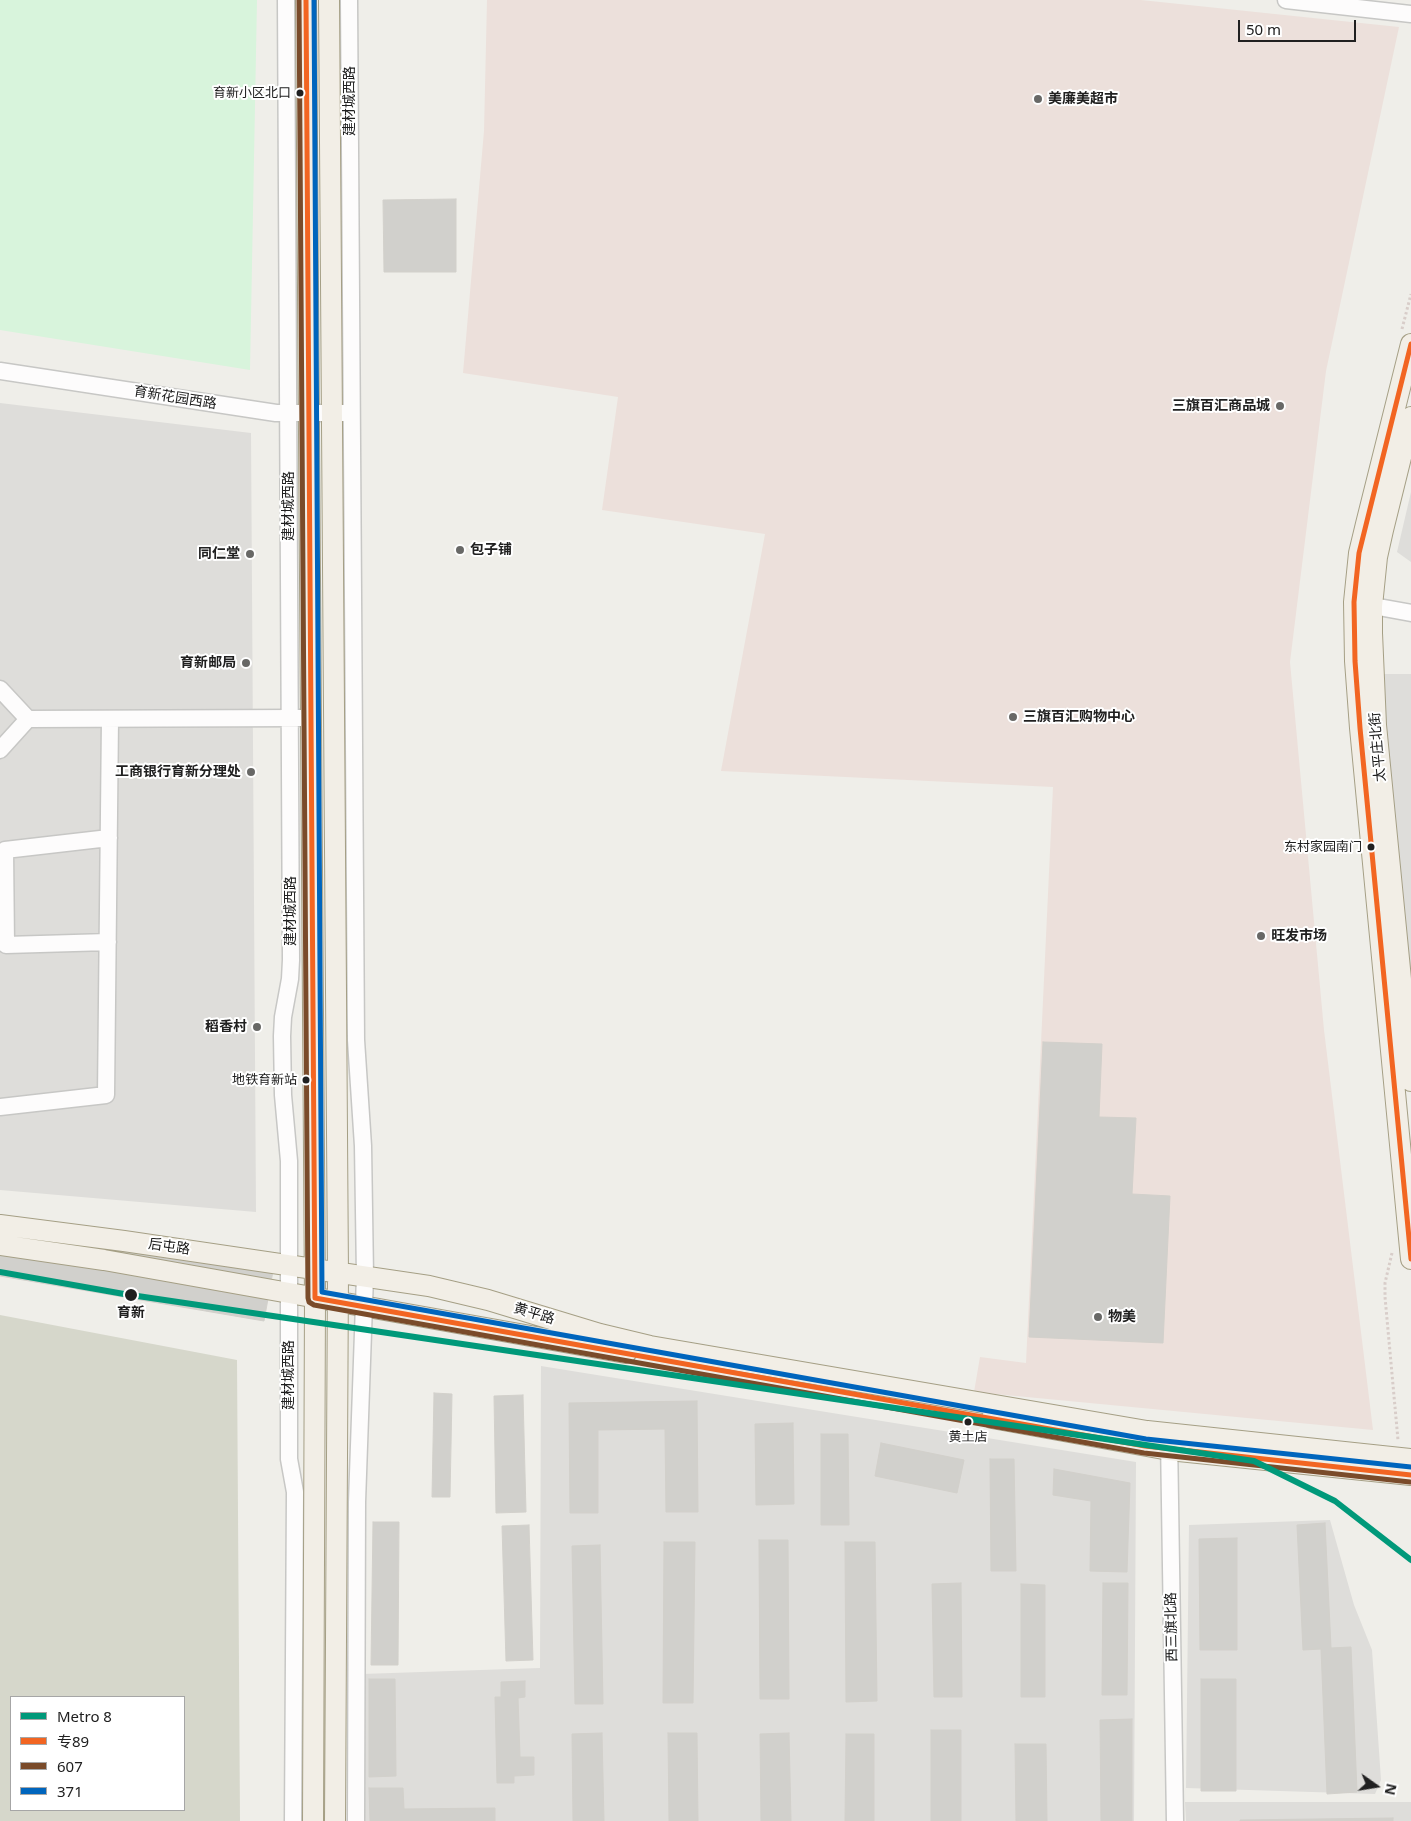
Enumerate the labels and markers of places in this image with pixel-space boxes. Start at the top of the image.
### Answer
place label: 育新小区北口 [213,85,291,101]
marker: 育新小区北口 [295,88,305,98]
place label: 美廉美超市 [1048,91,1118,107]
marker: 美廉美超市 [1032,93,1044,105]
place label: 三旗百汇商品城 [1172,398,1270,414]
marker: 三旗百汇商品城 [1274,400,1286,412]
place label: 包子铺 [470,542,512,558]
marker: 包子铺 [454,544,466,556]
place label: 同仁堂 [198,546,240,562]
marker: 同仁堂 [244,548,256,560]
place label: 育新邮局 [180,655,236,671]
marker: 育新邮局 [240,657,252,669]
place label: 三旗百汇购物中心 [1023,709,1135,725]
marker: 三旗百汇购物中心 [1007,711,1019,723]
place label: 工商银行育新分理处 [115,764,241,780]
marker: 工商银行育新分理处 [245,766,257,778]
place label: 东村家园南门 [1284,839,1362,855]
marker: 东村家园南门 [1366,842,1376,852]
place label: 旺发市场 [1271,928,1327,944]
marker: 旺发市场 [1255,930,1267,942]
place label: 稻香村 [205,1019,247,1035]
marker: 稻香村 [251,1021,263,1033]
place label: 地铁育新站 [232,1072,297,1088]
marker: 地铁育新站 [301,1075,311,1085]
marker: 育新 [123,1287,139,1303]
place label: 育新 [117,1305,145,1321]
place label: 物美 [1108,1309,1136,1325]
marker: 物美 [1092,1311,1104,1323]
marker: 黄土店 [963,1417,973,1427]
place label: 黄土店 [949,1429,987,1445]

